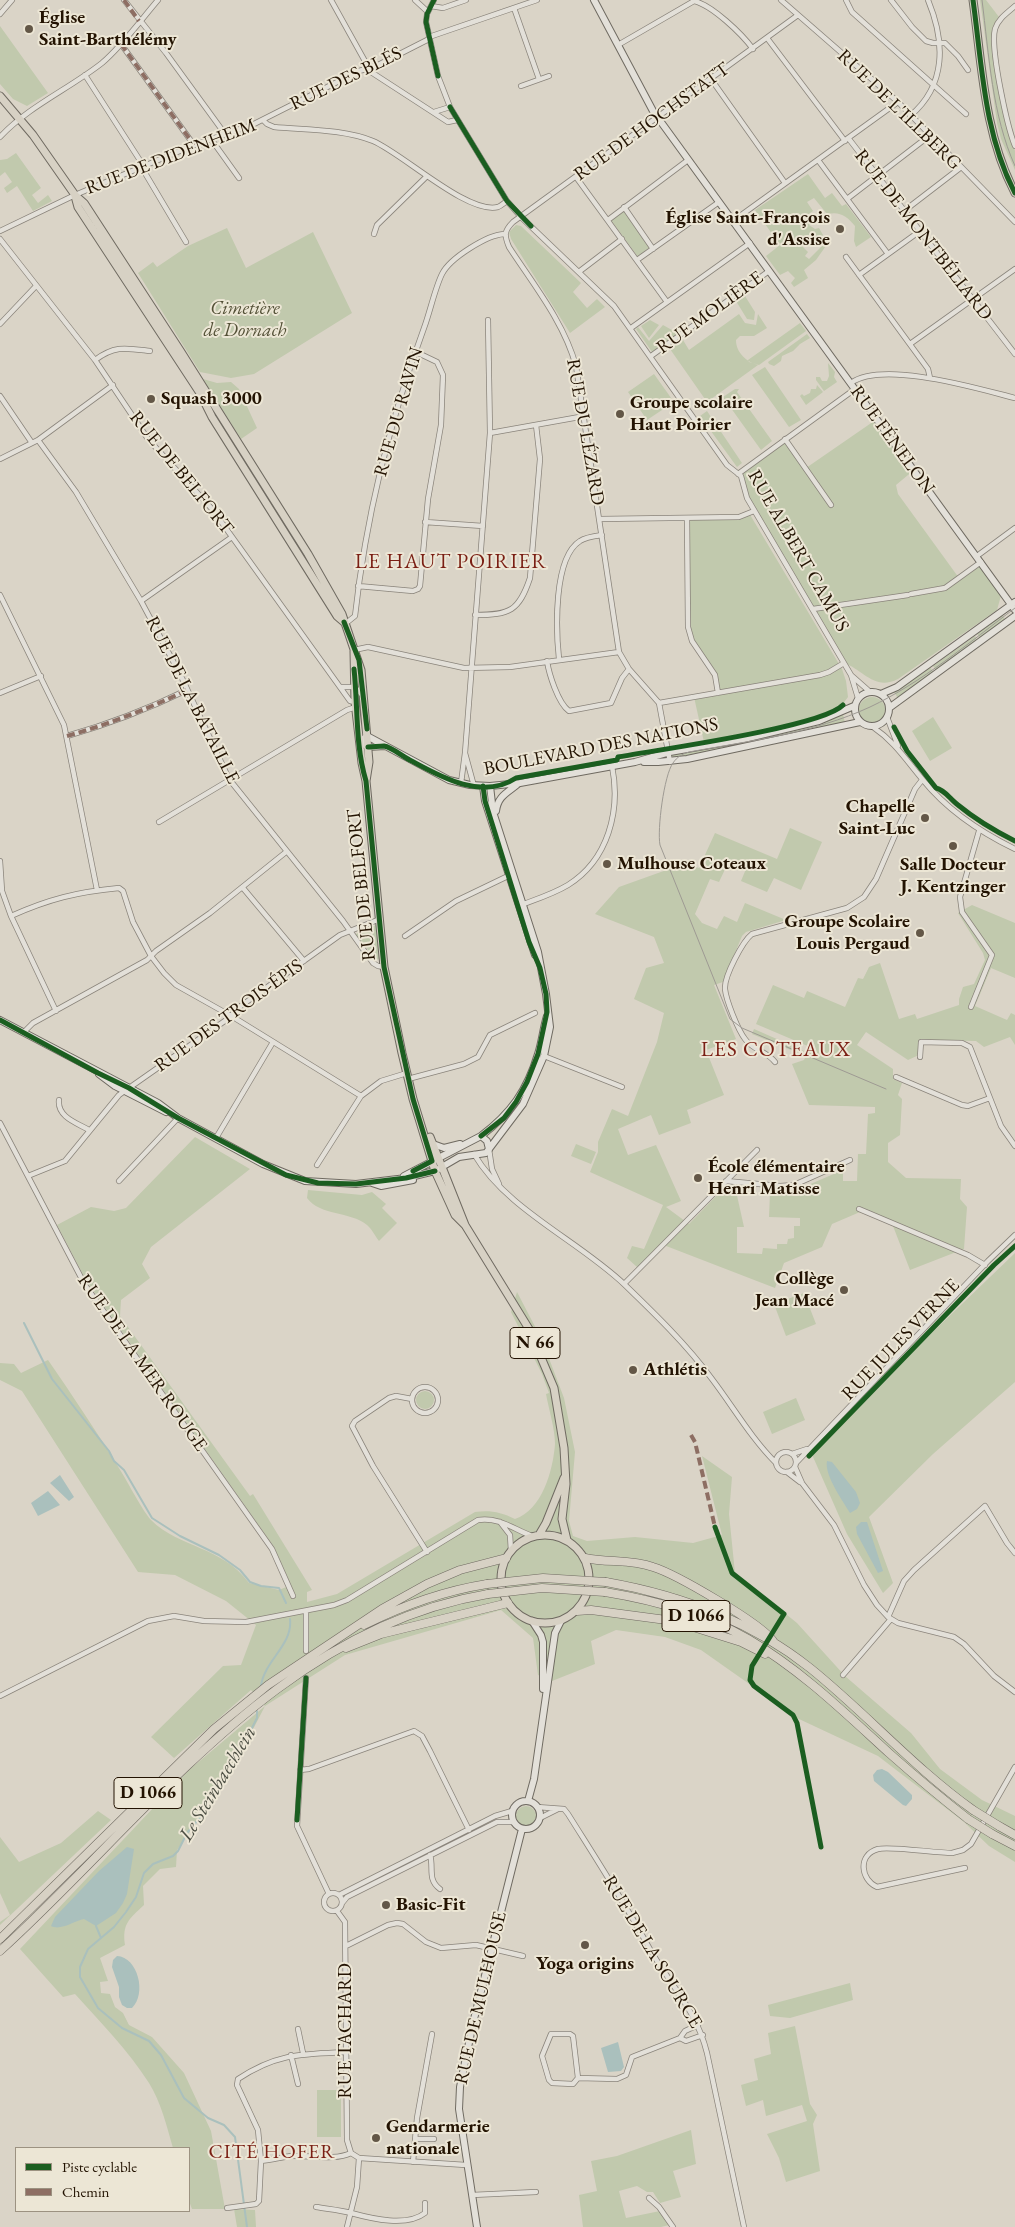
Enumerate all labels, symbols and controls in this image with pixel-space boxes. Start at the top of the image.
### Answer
place label: Église Saint-Barthélémy [39,7,177,51]
marker: Église Saint-Barthélémy [23,23,35,35]
street label: RUE DES BLÉS [286,42,406,116]
street label: RUE DE L'ILLBERG [832,45,966,175]
street label: RUE DE HOCHSTATT [570,58,734,186]
street label: RUE DE DIDENHEIM [82,114,260,200]
street label: RUE DE MONTBÉLIARD [849,145,997,325]
place label: Église Saint-François d'Assise [666,207,830,251]
marker: Église Saint-François d'Assise [834,223,846,235]
street label: RUE MOLIÈRE [652,267,768,359]
park label: Cimetière de Dornach [204,298,286,342]
street label: RUE DU RAVIN [370,345,428,479]
street label: RUE DU LÉZARD [561,357,609,507]
street label: RUE FÉNELON [845,381,939,499]
place label: Squash 3000 [161,388,262,410]
place label: Groupe scolaire Haut Poirier [630,392,753,436]
marker: Squash 3000 [145,393,157,405]
street label: RUE DE BELFORT [124,407,238,539]
marker: Groupe scolaire Haut Poirier [614,408,626,420]
street label: RUE ALBERT CAMUS [742,466,854,636]
district label: LE HAUT POIRIER [353,549,549,575]
street label: RUE DE LA BATAILLE [140,612,244,788]
street label: BOULEVARD DES NATIONS [482,713,720,781]
place label: Chapelle Saint-Luc [839,796,915,840]
street label: RUE DE BELFORT [343,808,381,962]
marker: Chapelle Saint-Luc [919,812,931,824]
marker: Salle Docteur J. Kentzinger [947,840,959,852]
place label: Mulhouse Coteaux [617,853,766,875]
place label: Salle Docteur J. Kentzinger [900,854,1006,898]
marker: Mulhouse Coteaux [601,858,613,870]
place label: Groupe Scolaire Louis Pergaud [784,911,910,955]
marker: Groupe Scolaire Louis Pergaud [914,927,926,939]
street label: RUE DES TROIS-ÉPIS [150,955,308,1077]
district label: LES COTEAUX [699,1037,853,1063]
place label: École élémentaire Henri Matisse [708,1156,845,1200]
marker: École élémentaire Henri Matisse [692,1172,704,1184]
place label: Collège Jean Macé [755,1268,834,1312]
street label: RUE DE LA MER ROUGE [72,1270,212,1456]
street label: RUE JULES VERNE [837,1275,965,1405]
marker: Collège Jean Macé [838,1284,850,1296]
road number: N 66 [510,1328,560,1359]
place label: Athlétis [643,1359,707,1381]
marker: Athlétis [627,1364,639,1376]
road number: D 1066 [662,1600,730,1632]
water label: Le Steinbaechlein [174,1722,262,1846]
road number: D 1066 [114,1778,182,1809]
street label: RUE DE LA SOURCE [597,1872,707,2032]
place label: Basic-Fit [396,1894,466,1916]
marker: Basic-Fit [380,1899,392,1911]
street label: RUE DE MULHOUSE [450,1909,512,2087]
marker: Yoga origins [579,1939,591,1951]
place label: Yoga origins [536,1953,634,1975]
street label: RUE TACHARD [335,1963,357,2099]
place label: Gendarmerie nationale [386,2116,490,2160]
marker: Gendarmerie nationale [370,2132,382,2144]
district label: CITÉ HOFER [207,2141,337,2165]
legend [15,2147,190,2212]
text: Piste cyclable [62,2157,137,2176]
text: Chemin [62,2182,110,2201]

